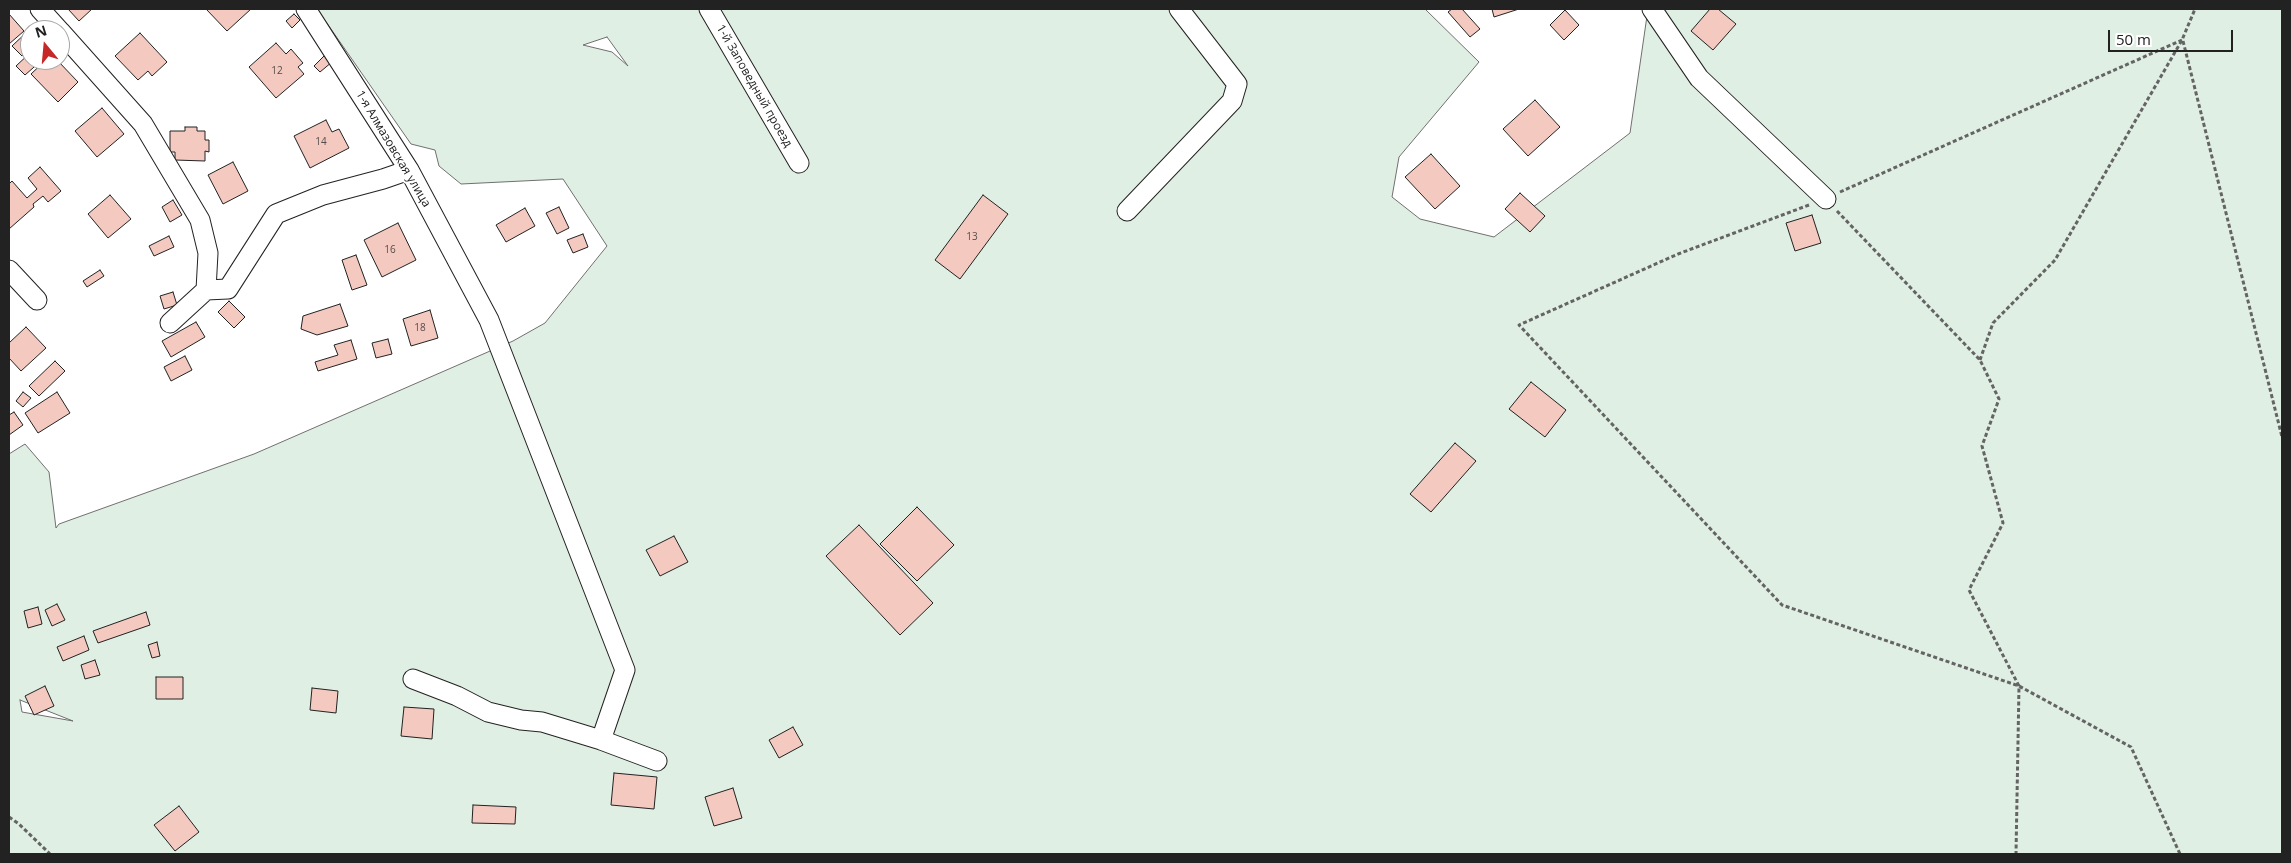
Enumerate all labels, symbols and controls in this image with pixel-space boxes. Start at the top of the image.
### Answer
north arrow [20,20,70,70]
text: N [33,20,49,42]
scale bar [2111,20,2236,52]
street label: 1-й Заповедный проезд [713,22,795,150]
text: 50 m [2116,29,2151,49]
house number: 12 [271,65,283,77]
street label: 1-я Алмазовская улица [352,88,434,210]
house number: 14 [315,136,327,148]
house number: 13 [966,231,978,243]
house number: 16 [384,244,396,256]
house number: 18 [414,322,426,334]

